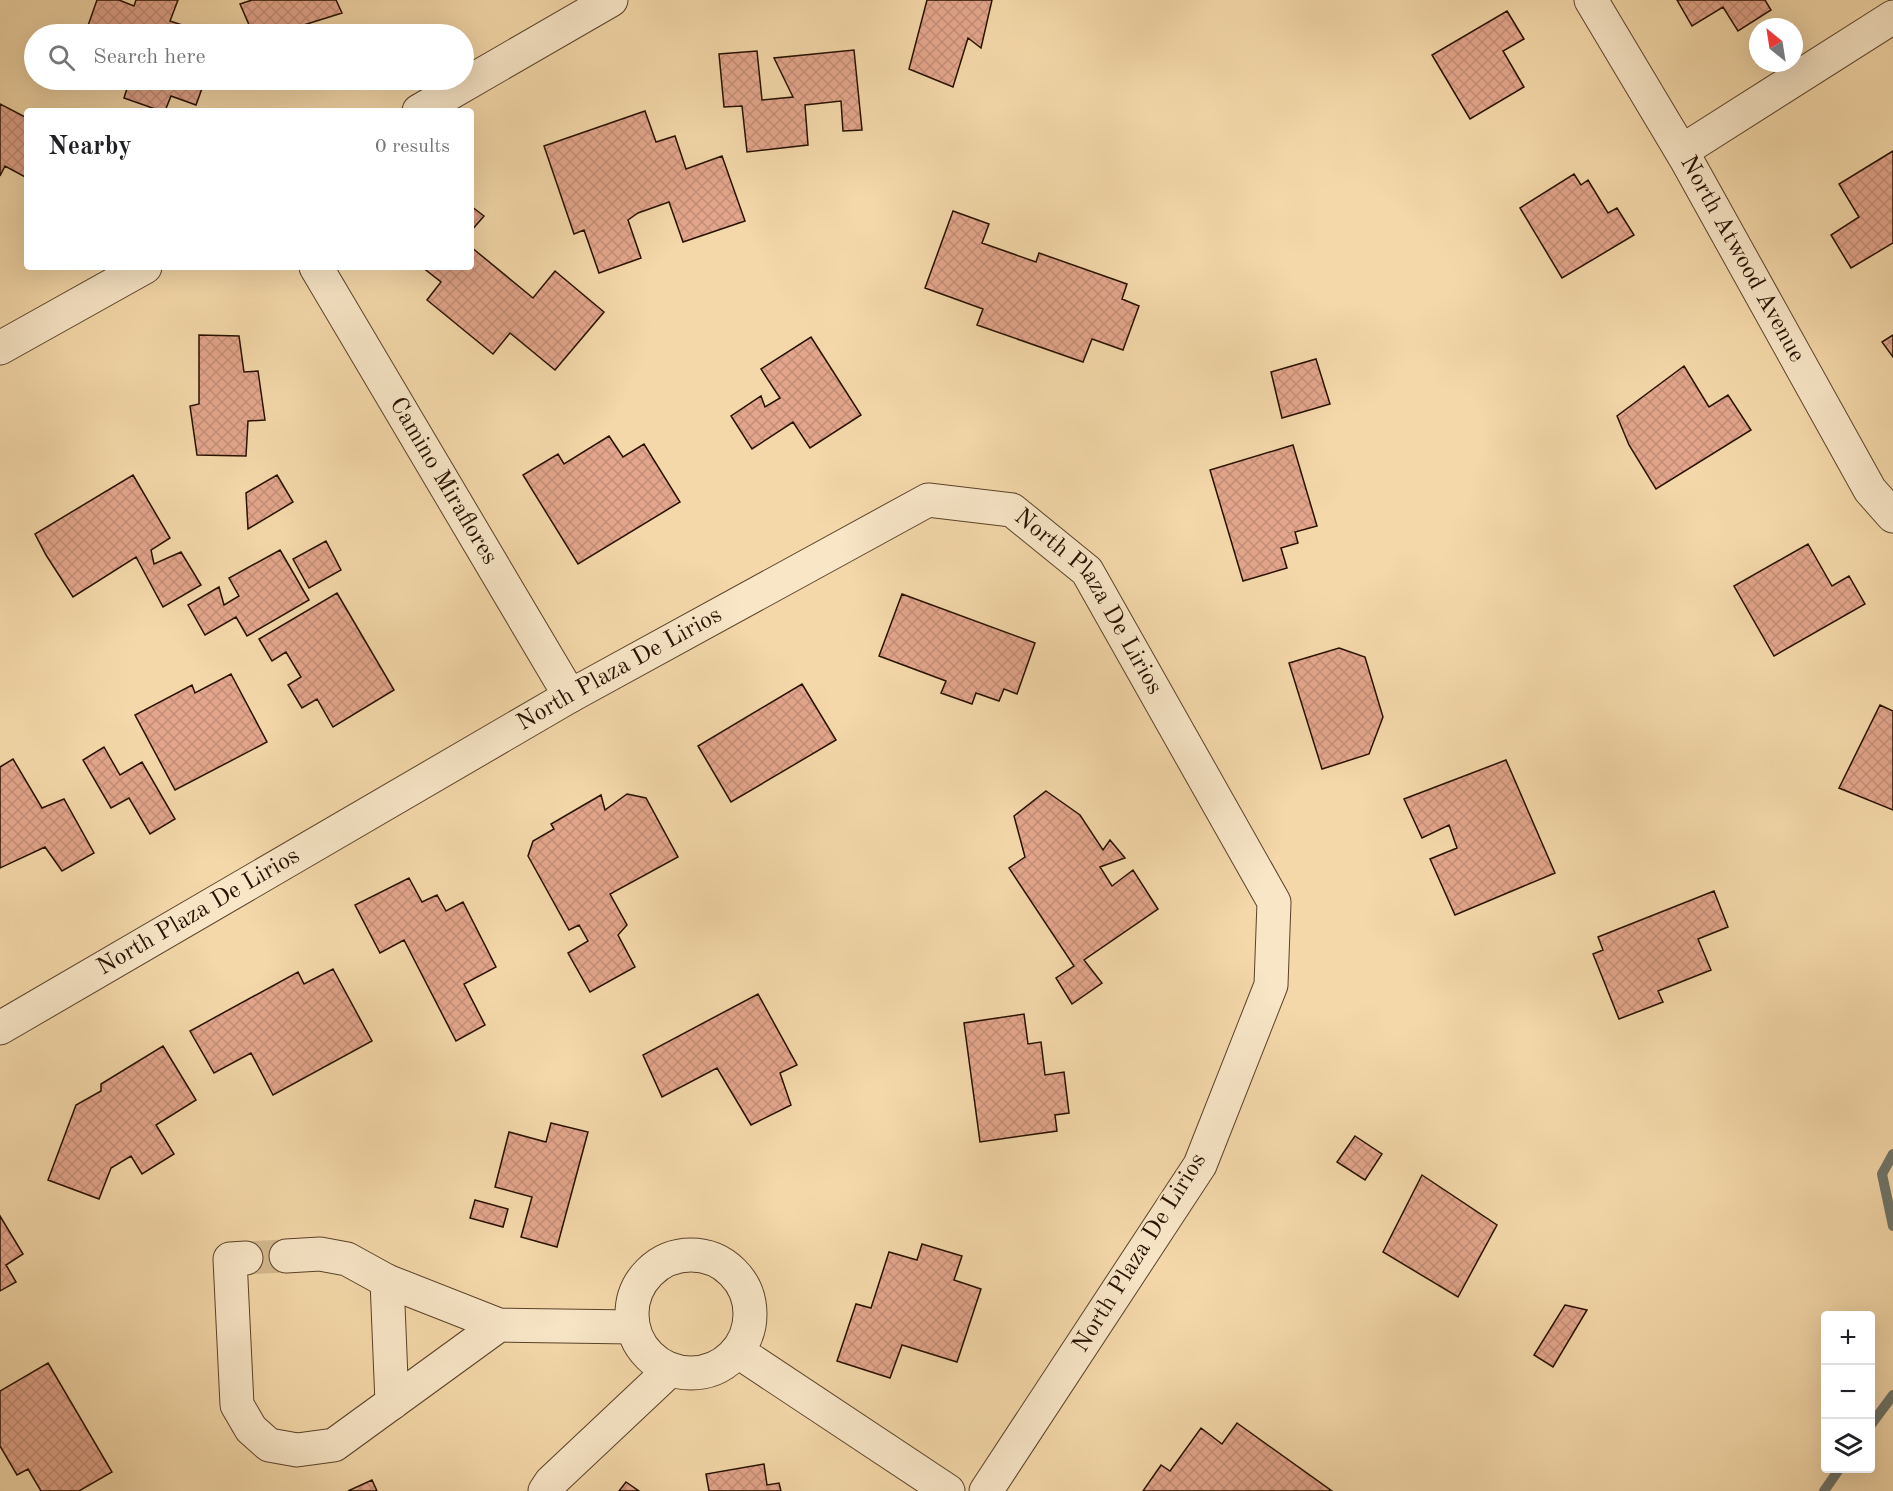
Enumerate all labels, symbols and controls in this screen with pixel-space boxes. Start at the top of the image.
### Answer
north arrow [1749,18,1803,72]
search box [24,24,474,90]
icon: search [45,41,78,74]
text: Search here [93,46,206,68]
text: Nearby [48,134,132,160]
text: 0 results [375,137,450,157]
street label: North Atwood Avenue [1675,152,1809,367]
street label: Camino Miraflores [384,394,501,569]
street label: North Plaza De Lirios [1010,505,1166,699]
street label: North Plaza De Lirios [513,603,726,736]
street label: North Plaza De Lirios [93,844,304,980]
street label: North Plaza De Lirios [1069,1149,1211,1357]
map controls [1821,1311,1875,1473]
button: + [1821,1311,1875,1365]
button: − [1821,1365,1875,1419]
button: layers [1821,1419,1875,1473]

